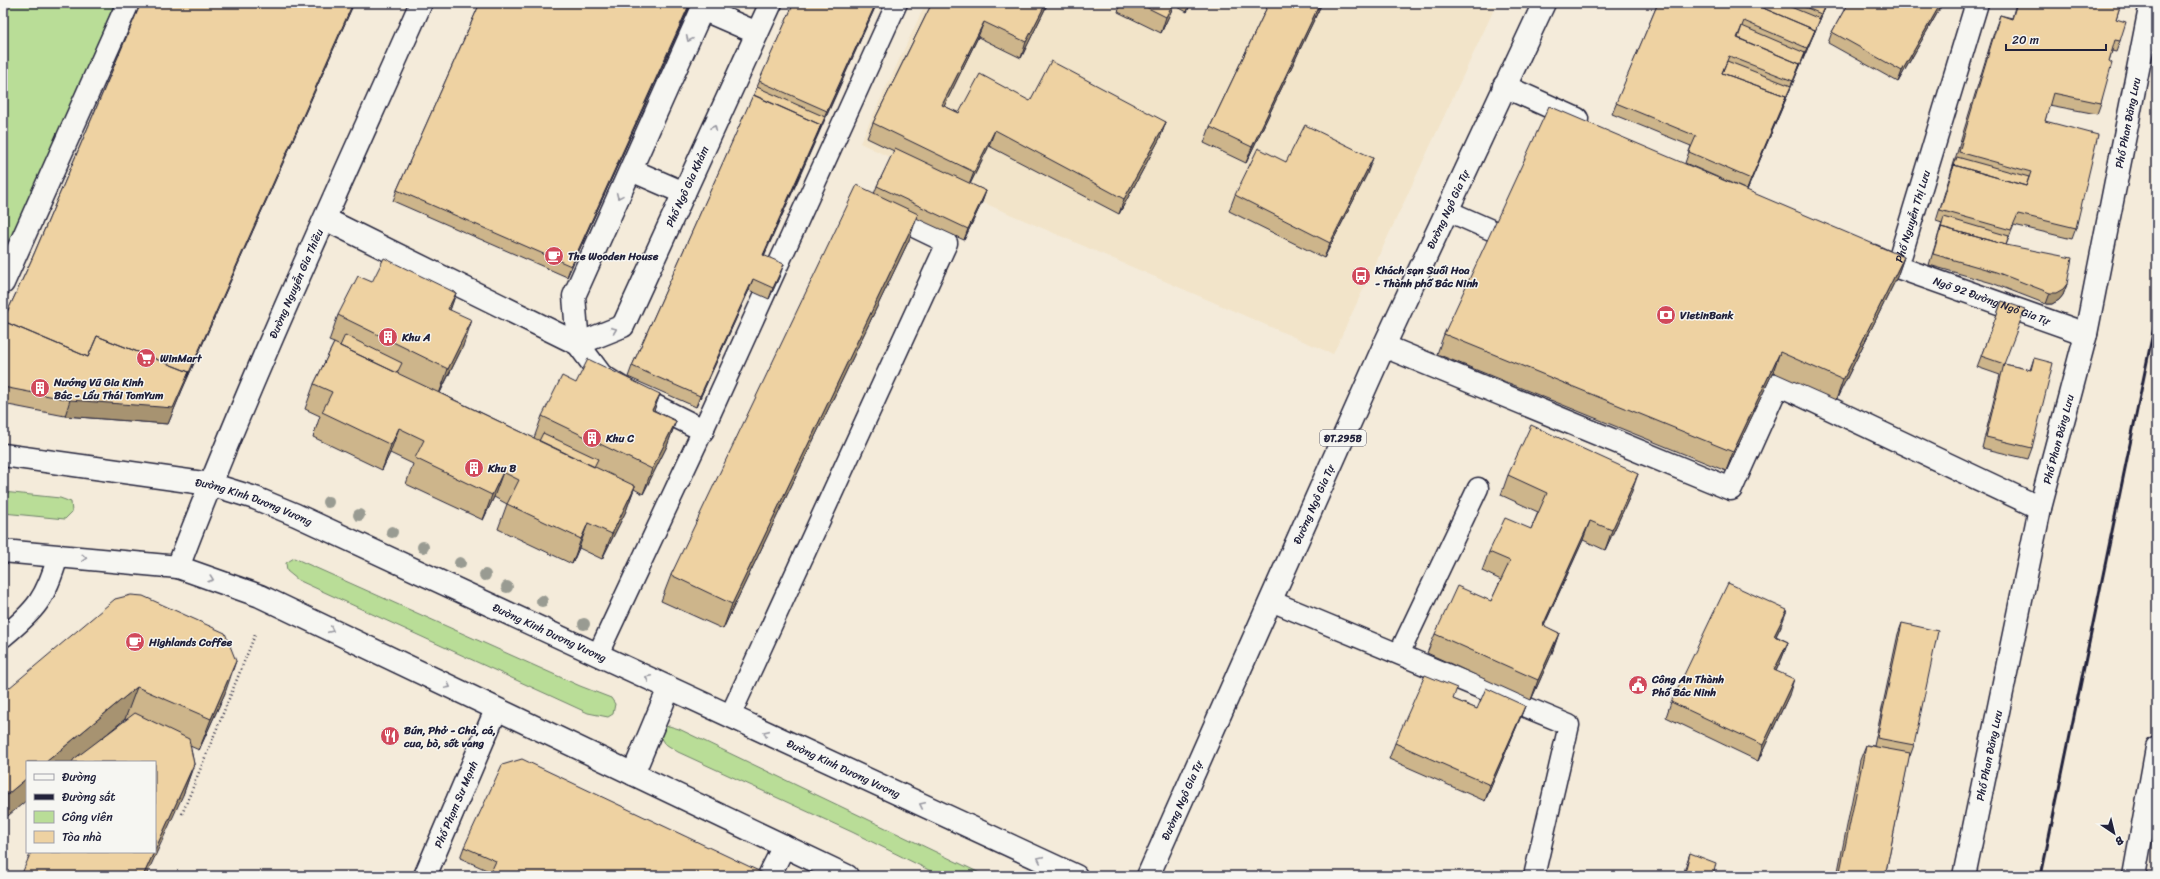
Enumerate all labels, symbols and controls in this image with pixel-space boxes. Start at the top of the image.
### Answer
scale bar [2006,26,2106,52]
text: 20 m [2012,29,2039,51]
one-way arrow [686,34,694,42]
street label: Phố Phan Đăng Lưu [2110,76,2146,170]
one-way arrow [709,124,717,132]
street label: Phố Ngô Gia Khảm [661,143,714,230]
street label: Đường Ngô Gia Tự [1422,166,1475,252]
street label: Phố Nguyễn Thị Lưu [1890,168,1936,265]
one-way arrow [616,191,624,199]
street label: Đường Nguyễn Gia Thiều [264,226,329,342]
cafe icon: The Wooden House [543,245,565,267]
place label: The Wooden House [568,247,659,266]
place label: Khách sạn Suối Hoa - Thành phố Bắc Ninh [1374,261,1478,293]
bus stop icon: Khách sạn Suối Hoa - Thành phố Bắc Ninh [1350,265,1372,287]
street label: Ngõ 92 Đường Ngô Gia Tự [1930,272,2054,331]
bank icon: VietinBank [1655,304,1677,326]
place label: VietinBank [1680,306,1735,325]
building icon: Khu A [377,326,399,348]
one-way arrow [610,326,617,334]
place label: Khu A [401,328,430,347]
supermarket icon: WinMart [135,347,157,369]
place label: WinMart [160,349,203,368]
place label: Nướng Vũ Gia Kinh Bắc - Lẩu Thái TomYum [53,373,164,405]
building icon: Nướng Vũ Gia Kinh Bắc - Lẩu Thái TomYum [29,377,51,399]
street label: Phố Phan Đăng Lưu [2038,392,2080,486]
building icon: Khu C [581,427,603,449]
place label: Khu C [605,429,634,448]
road number: ĐT.295B [1320,430,1366,446]
building icon: Khu B [463,457,485,479]
place label: Khu B [487,459,516,478]
street label: Đường Ngô Gia Tự [1288,460,1341,547]
street label: Đường Kinh Dương Vương [194,473,316,532]
one-way arrow [81,553,87,562]
one-way arrow [208,574,215,582]
street label: Đường Kinh Dương Vương [489,598,610,668]
one-way arrow [326,625,334,633]
cafe icon: Highlands Coffee [124,631,146,653]
place label: Highlands Coffee [148,633,233,652]
place label: Công An Thành Phố Bắc Ninh [1651,670,1724,702]
public building icon: Công An Thành Phố Bắc Ninh [1627,674,1649,696]
one-way arrow [645,675,652,683]
one-way arrow [443,681,451,689]
street label: Phố Phan Đăng Lưu [1971,709,2008,803]
place label: Bún, Phở - Chả, cá, cua, bò, sốt vang [403,721,496,753]
restaurant icon: Bún, Phở - Chả, cá, cua, bò, sốt vang [379,725,401,747]
one-way arrow [763,730,771,738]
street label: Đường Kinh Dương Vương [783,734,904,804]
street label: Đường Ngô Gia Tự [1156,756,1209,843]
street label: Phố Phạm Sư Mạnh [429,758,483,851]
legend [26,761,156,853]
text: Đường [62,766,96,788]
text: Đường sắt [62,786,116,808]
one-way arrow [919,802,927,810]
text: Công viên [62,806,113,828]
north arrow [2094,813,2134,853]
text: Tòa nhà [62,826,102,848]
text: B [2111,831,2128,851]
one-way arrow [1037,856,1045,864]

